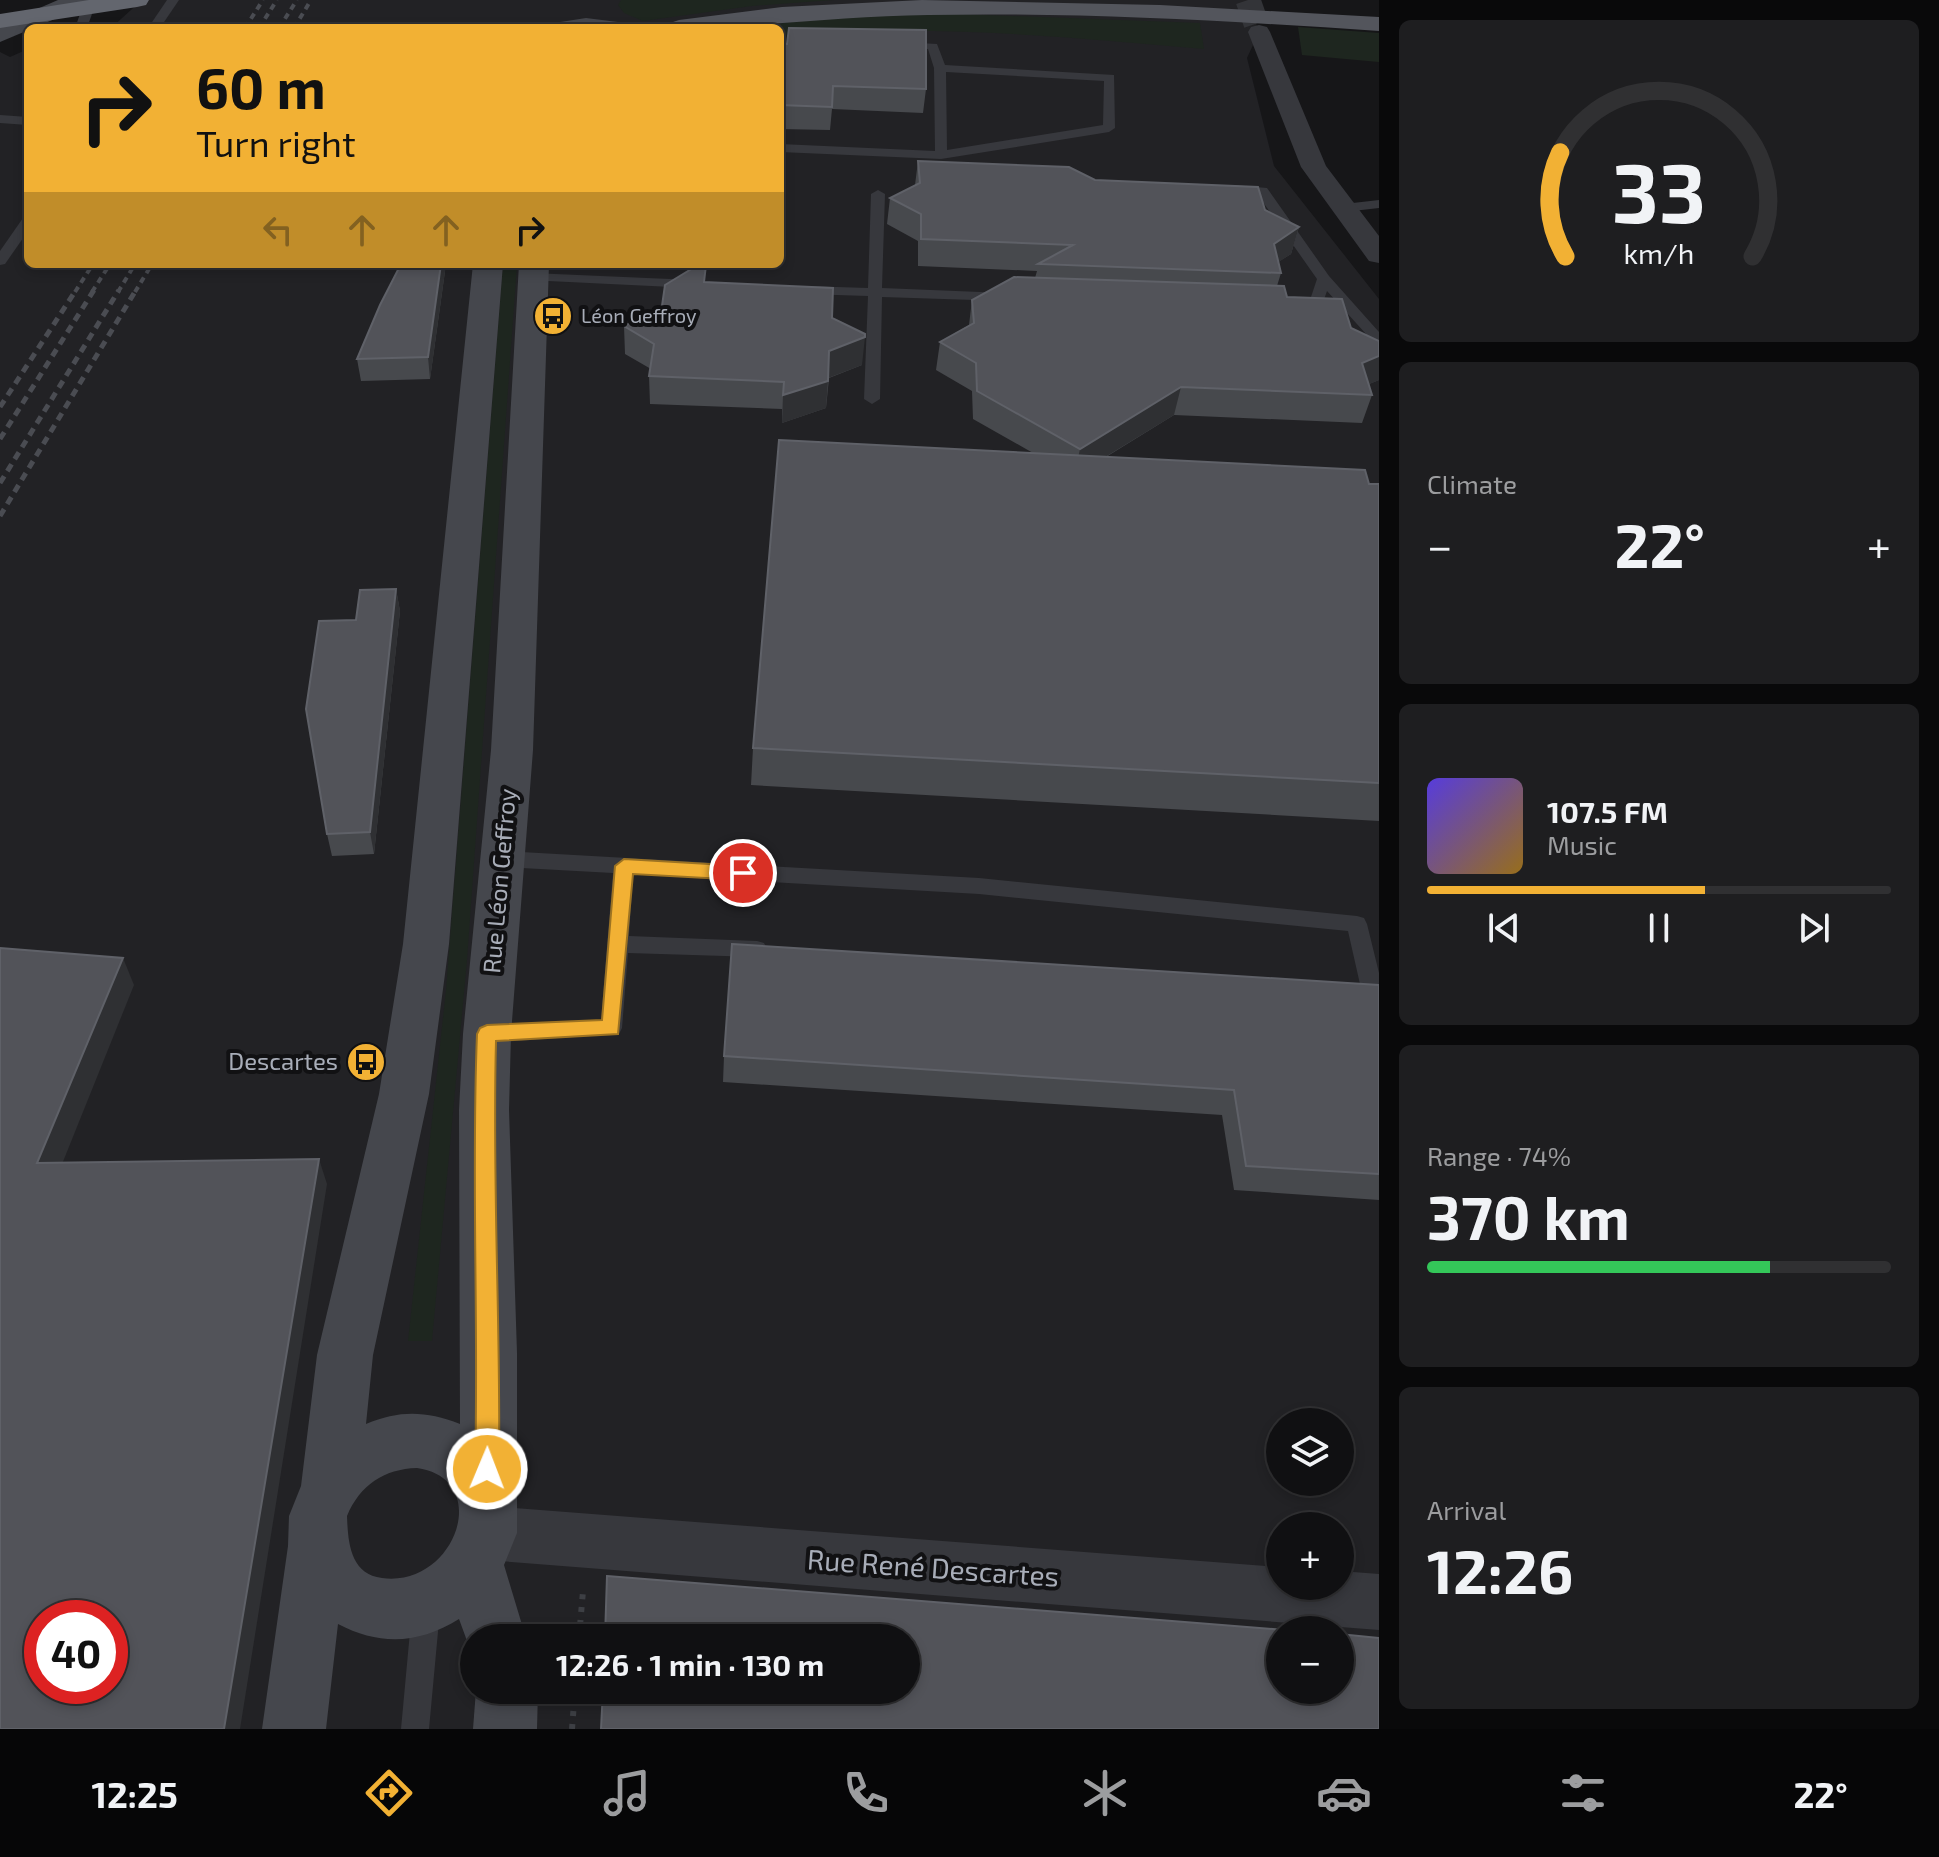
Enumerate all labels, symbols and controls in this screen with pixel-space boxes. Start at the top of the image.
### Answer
text: 60 m [196,53,326,120]
icon: right [64,56,168,160]
text: Turn right [196,121,356,164]
text: 33 [1612,139,1706,239]
icon: left [256,208,300,252]
icon: ahead [340,208,384,252]
icon: ahead [424,208,468,252]
icon: right [508,208,552,252]
text: km/h [1624,235,1694,270]
bus stop icon: Léon Geffroy [532,295,574,337]
place label: Léon Geffroy [581,303,697,327]
text: Climate [1427,468,1517,499]
text: 22° [1615,508,1705,580]
text: − [1427,518,1453,571]
text: + [1867,518,1891,571]
street label: Rue Léon Geffroy [476,787,521,974]
text: 107.5 FM [1547,793,1668,829]
text: Music [1547,829,1617,860]
pin [709,839,777,907]
icon: arrive [721,851,765,895]
icon: previous [1482,906,1526,950]
icon: pause [1637,906,1681,950]
icon: next [1792,906,1836,950]
bus stop icon: Descartes [345,1041,387,1083]
place label: Descartes [228,1046,338,1075]
text: Range · 74% [1427,1140,1571,1171]
text: 370 km [1427,1180,1630,1252]
map controls [1266,1408,1354,1704]
button: layers [1266,1408,1354,1496]
position arrow [445,1427,529,1511]
text: Arrival [1427,1494,1506,1525]
button: + [1266,1512,1354,1600]
text: 12:26 [1427,1534,1573,1606]
street label: Rue René Descartes [806,1541,1060,1593]
speed limit sign: 40 [24,1600,128,1704]
button: − [1266,1616,1354,1704]
text: 12:26 · 1 min · 130 m [556,1646,824,1682]
icon: directions [361,1765,417,1821]
icon: music [599,1765,655,1821]
icon: phone [838,1765,894,1821]
icon: climate [1077,1765,1133,1821]
icon: car [1316,1765,1372,1821]
icon: filters [1555,1765,1611,1821]
text: 12:25 [91,1772,178,1815]
text: 22° [1793,1772,1848,1815]

